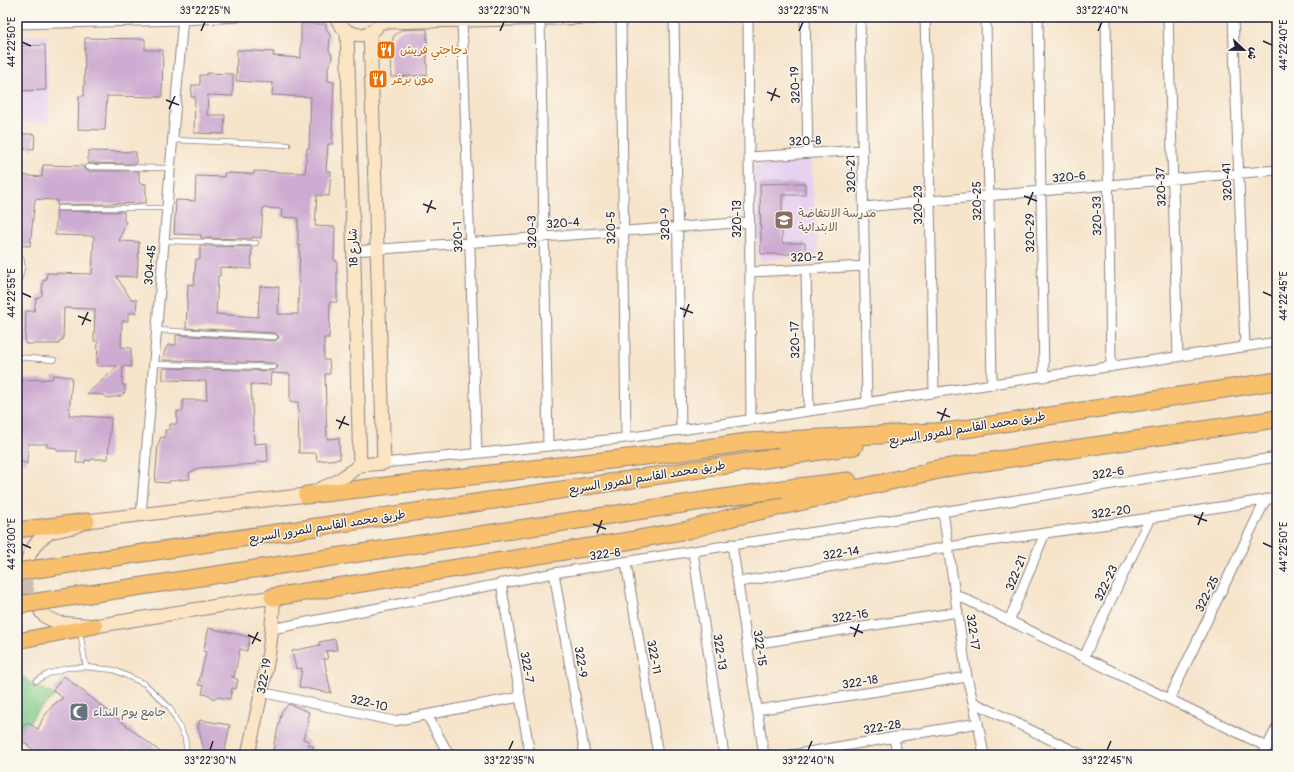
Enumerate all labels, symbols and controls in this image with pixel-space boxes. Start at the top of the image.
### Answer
text: 33°22'25"N [180,5,231,17]
text: 33°22'30"N [478,5,530,17]
text: 33°22'35"N [778,5,828,17]
text: 33°22'40"N [1076,5,1128,17]
text: 44°22'50"E [6,17,18,67]
text: 44°22'40"E [1278,19,1290,71]
north arrow [1224,30,1264,70]
restaurant icon: دجاجتي فريش [375,39,397,61]
place label: دجاجتي فريش [400,43,468,61]
text: ش [1245,46,1261,62]
street label: 320-19 [787,66,804,104]
restaurant icon: مون برغر [367,68,389,90]
place label: مون برغر [391,72,434,87]
street label: 320-8 [788,133,822,150]
street label: 320-21 [844,155,859,193]
street label: 320-41 [1219,163,1236,201]
street label: 320-37 [1153,166,1170,207]
street label: 320-6 [1052,169,1086,186]
street label: 320-25 [970,181,985,221]
street label: 320-23 [911,185,926,225]
street label: 320-33 [1090,196,1105,236]
street label: 320-13 [730,200,745,238]
place label: مدرسة الانتفاضة الابتدائية [798,206,876,235]
street label: 320-9 [658,207,673,241]
school or university icon: مدرسة الانتفاضة الابتدائية [773,209,795,231]
street label: 320-5 [604,211,619,245]
street label: 320-29 [1023,213,1038,253]
street label: 320-3 [525,215,540,249]
street label: 320-4 [546,215,580,232]
street label: 320-1 [450,221,467,253]
street label: شارع 18 [345,228,363,268]
street label: 304-45 [141,244,160,286]
street label: 320-2 [790,249,824,266]
text: 44°22'55"E [6,268,18,318]
text: 44°22'45"E [1278,271,1290,321]
street label: 320-17 [788,320,803,359]
street label: طريق محمد القاسم للمرور السريع [887,409,1047,449]
street label: طريق محمد القاسم للمرور السريع [567,458,727,498]
street label: 322-6 [1091,464,1125,483]
street label: 322-20 [1090,502,1132,523]
street label: طريق محمد القاسم للمرور السريع [247,507,407,547]
text: 44°23'00"E [6,518,18,570]
text: 44°22'50"E [1278,522,1290,572]
street label: 322-14 [822,543,860,564]
street label: 322-8 [589,545,622,564]
street label: 322-21 [1003,553,1030,593]
street label: 322-23 [1092,562,1121,604]
street label: 322-25 [1192,574,1223,615]
street label: 322-16 [831,606,869,627]
street label: 322-17 [963,613,983,652]
street label: 322-15 [750,629,769,667]
street label: 322-13 [709,633,730,672]
street label: 322-11 [643,639,664,675]
street label: 322-9 [571,645,590,679]
street label: 322-7 [516,650,537,685]
street label: 322-19 [254,657,275,695]
street label: 322-18 [841,672,879,693]
street label: 322-10 [349,692,389,715]
mosque icon: جامع يوم النداء [68,701,90,723]
place label: جامع يوم النداء [93,705,166,721]
street label: 322-28 [862,717,902,738]
text: 33°22'30"N [184,755,236,767]
text: 33°22'35"N [484,755,534,767]
text: 33°22'40"N [782,755,834,767]
text: 33°22'45"N [1082,755,1133,767]

